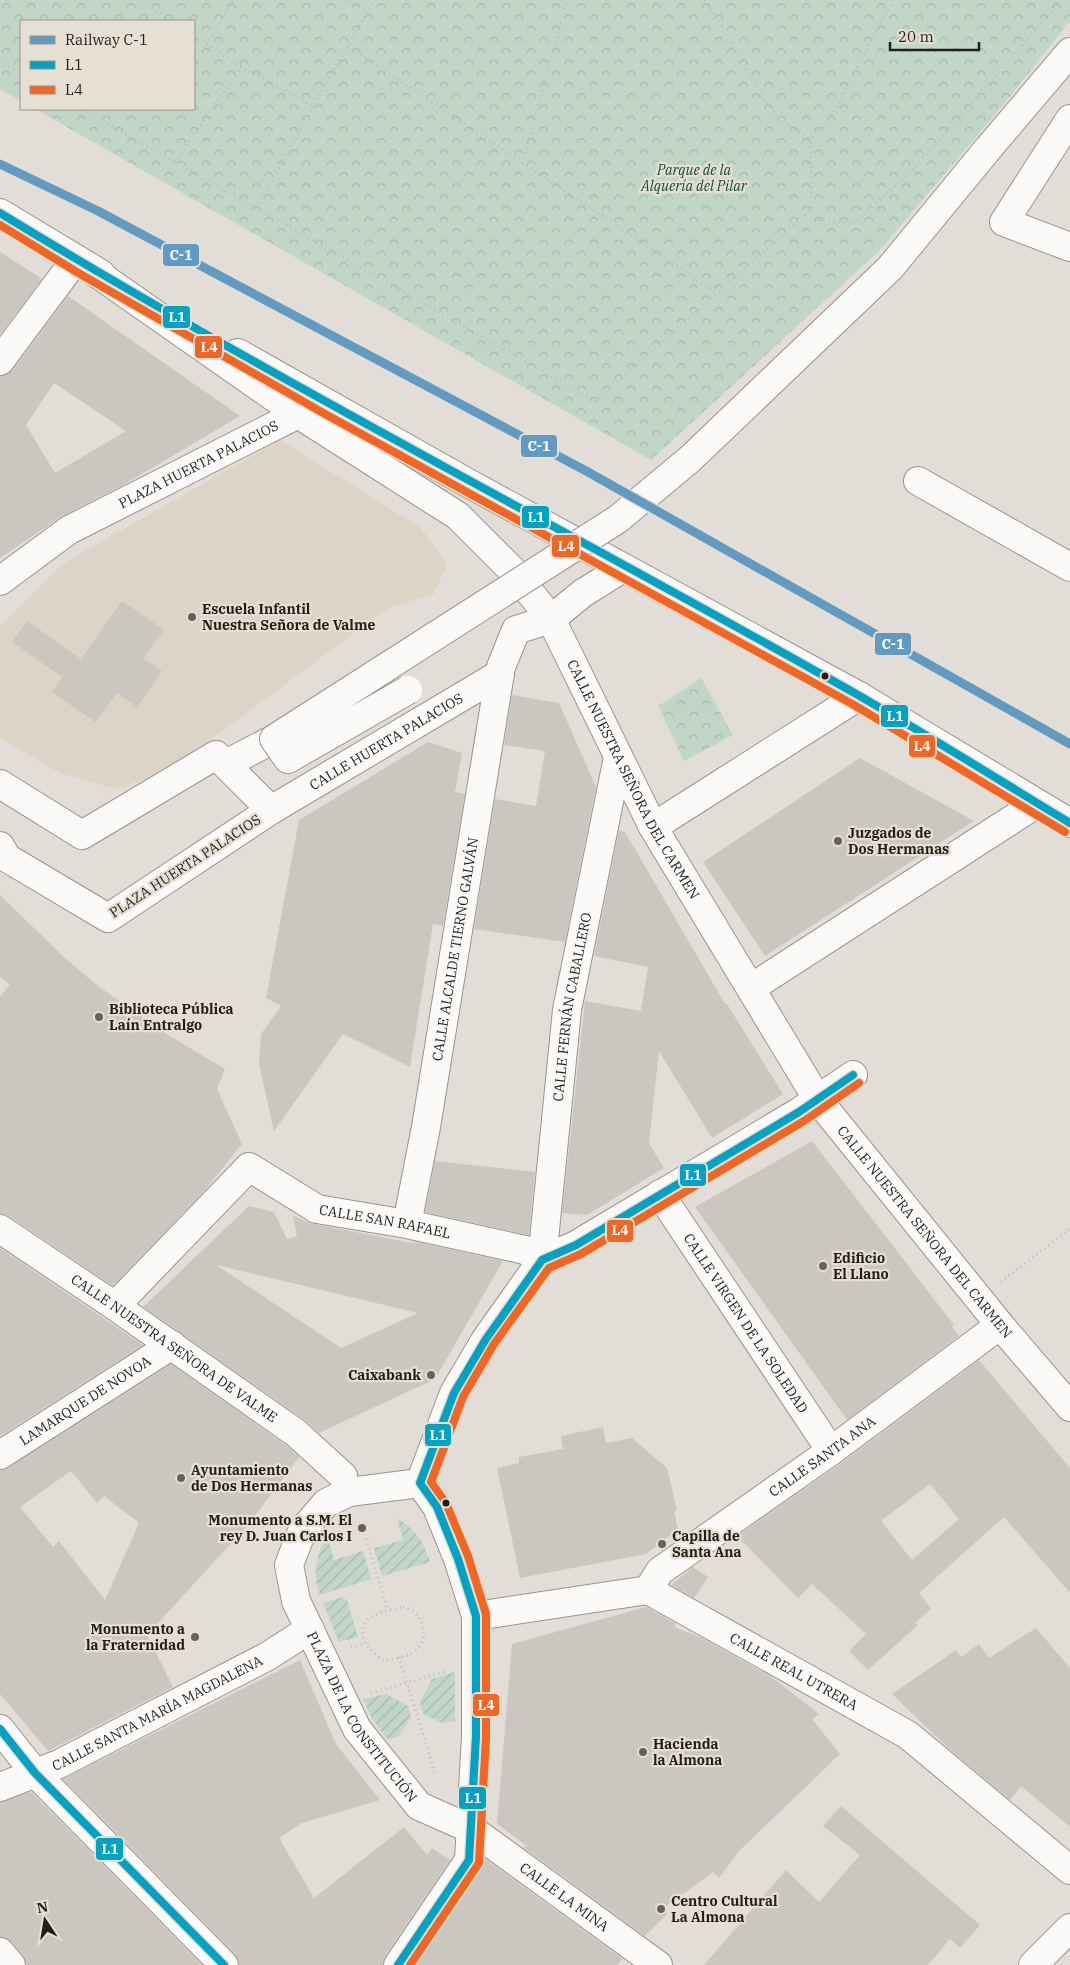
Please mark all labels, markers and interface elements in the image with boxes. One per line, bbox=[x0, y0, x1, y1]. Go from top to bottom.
legend bbox=[20, 20, 195, 110]
scale bar bbox=[890, 20, 979, 52]
text: 20 m bbox=[898, 27, 934, 46]
text: Railway C-1 bbox=[65, 30, 148, 49]
text: L1 bbox=[65, 55, 83, 74]
text: L4 bbox=[65, 80, 83, 99]
park label: Parque de la Alquería del Pilar bbox=[640, 161, 748, 195]
line badge: C-1 bbox=[162, 243, 200, 267]
text: C-1 bbox=[169, 246, 193, 264]
line badge: L1 bbox=[162, 305, 191, 329]
text: L1 bbox=[168, 308, 186, 326]
line badge: L4 bbox=[194, 335, 223, 359]
text: L4 bbox=[200, 338, 218, 356]
street label: PLAZA HUERTA PALACIOS bbox=[116, 416, 282, 512]
line badge: C-1 bbox=[520, 434, 558, 458]
text: C-1 bbox=[527, 437, 551, 455]
line badge: L1 bbox=[521, 505, 550, 529]
text: L1 bbox=[527, 508, 545, 526]
line badge: L4 bbox=[551, 534, 580, 558]
text: L4 bbox=[557, 537, 575, 555]
place label: Escuela Infantil Nuestra Señora de Valme bbox=[202, 600, 375, 634]
marker: Escuela Infantil Nuestra Señora de Valme bbox=[186, 611, 198, 623]
line badge: C-1 bbox=[874, 632, 912, 656]
text: C-1 bbox=[881, 635, 905, 653]
street label: CALLE NUESTRA SEÑORA DEL CARMEN bbox=[563, 656, 704, 903]
unlabelled marker bbox=[820, 671, 830, 681]
street label: CALLE HUERTA PALACIOS bbox=[306, 689, 466, 794]
line badge: L1 bbox=[880, 704, 909, 728]
text: L1 bbox=[886, 707, 904, 725]
line badge: L4 bbox=[908, 734, 936, 758]
text: L4 bbox=[913, 737, 931, 755]
street label: PLAZA HUERTA PALACIOS bbox=[106, 810, 264, 922]
place label: Juzgados de Dos Hermanas bbox=[848, 824, 949, 858]
marker: Juzgados de Dos Hermanas bbox=[832, 835, 844, 847]
street label: CALLE ALCALDE TIERNO GALVÁN bbox=[428, 836, 482, 1062]
street label: CALLE FERNÁN CABALLERO bbox=[549, 911, 595, 1102]
place label: Biblioteca Pública Laín Entralgo bbox=[109, 1000, 234, 1034]
marker: Biblioteca Pública Laín Entralgo bbox=[93, 1011, 105, 1023]
street label: CALLE NUESTRA SEÑORA DEL CARMEN bbox=[833, 1122, 1016, 1342]
line badge: L1 bbox=[679, 1163, 707, 1187]
text: L1 bbox=[684, 1166, 702, 1184]
street label: CALLE SAN RAFAEL bbox=[318, 1201, 452, 1242]
line badge: L4 bbox=[606, 1219, 634, 1243]
text: L4 bbox=[611, 1221, 629, 1239]
street label: CALLE VIRGEN DE LA SOLEDAD bbox=[680, 1230, 812, 1416]
place label: Edificio El Llano bbox=[833, 1249, 889, 1283]
marker: Edificio El Llano bbox=[817, 1260, 829, 1272]
street label: CALLE NUESTRA SEÑORA DE VALME bbox=[67, 1270, 281, 1426]
street label: LAMARQUE DE NOVOA bbox=[16, 1352, 155, 1449]
place label: Caixabank bbox=[348, 1366, 421, 1384]
marker: Caixabank bbox=[425, 1369, 437, 1381]
street label: CALLE SANTA ANA bbox=[765, 1412, 879, 1501]
line badge: L1 bbox=[424, 1423, 452, 1447]
text: L1 bbox=[429, 1426, 447, 1444]
place label: Ayuntamiento de Dos Hermanas bbox=[191, 1461, 312, 1495]
marker: Ayuntamiento de Dos Hermanas bbox=[175, 1472, 187, 1484]
unlabelled marker bbox=[441, 1498, 451, 1508]
place label: Monumento a S.M. El rey D. Juan Carlos I bbox=[208, 1511, 352, 1545]
marker: Monumento a S.M. El rey D. Juan Carlos I bbox=[356, 1522, 368, 1534]
place label: Capilla de Santa Ana bbox=[672, 1527, 742, 1561]
marker: Capilla de Santa Ana bbox=[656, 1538, 668, 1550]
place label: Monumento a la Fraternidad bbox=[86, 1620, 185, 1654]
street label: CALLE REAL UTRERA bbox=[727, 1628, 861, 1714]
street label: PLAZA DE LA CONSTITUCIÓN bbox=[303, 1629, 421, 1806]
marker: Monumento a la Fraternidad bbox=[189, 1631, 201, 1643]
street label: CALLE SANTA MARÍA MAGDALENA bbox=[50, 1651, 266, 1775]
line badge: L4 bbox=[472, 1693, 500, 1717]
text: L4 bbox=[477, 1696, 495, 1714]
place label: Hacienda la Almona bbox=[653, 1735, 722, 1769]
marker: Hacienda la Almona bbox=[637, 1746, 649, 1758]
line badge: L1 bbox=[458, 1786, 487, 1810]
text: L1 bbox=[464, 1789, 482, 1807]
line badge: L1 bbox=[95, 1837, 124, 1861]
text: L1 bbox=[101, 1840, 119, 1858]
street label: CALLE LA MINA bbox=[516, 1858, 613, 1936]
place label: Centro Cultural La Almona bbox=[671, 1892, 778, 1926]
north arrow bbox=[20, 1895, 70, 1945]
text: N bbox=[35, 1897, 50, 1917]
marker: Centro Cultural La Almona bbox=[655, 1903, 667, 1915]

